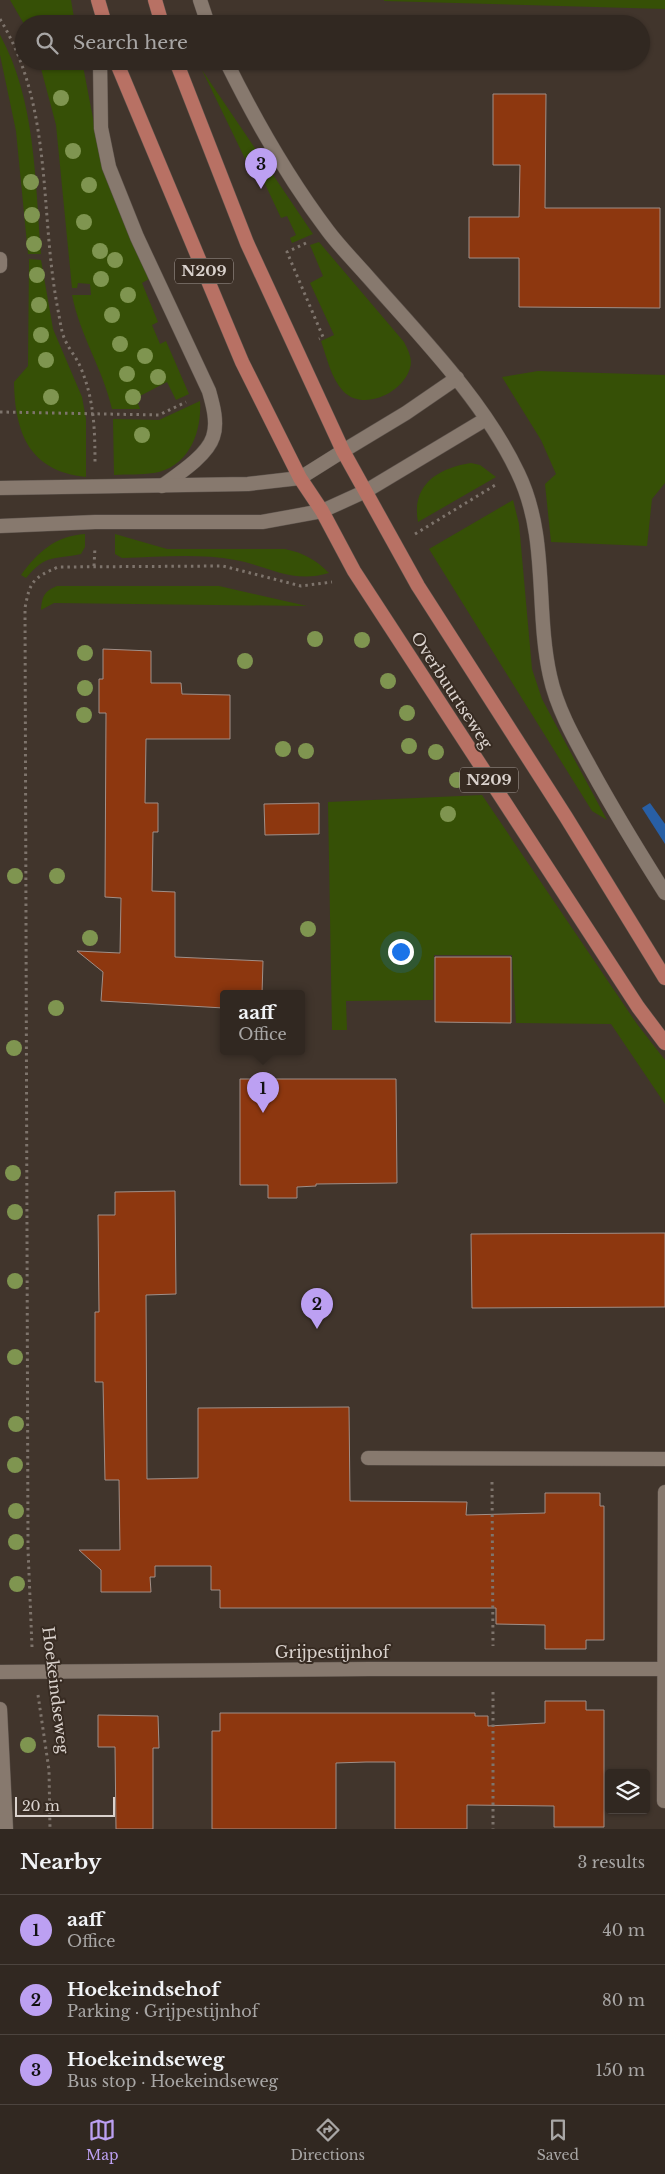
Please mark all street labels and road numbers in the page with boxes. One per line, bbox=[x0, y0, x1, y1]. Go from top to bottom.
road number: N209 bbox=[175, 258, 233, 284]
street label: Overbuurtseweg bbox=[407, 628, 497, 753]
road number: N209 bbox=[460, 768, 518, 792]
street label: Hoekeindseweg bbox=[38, 1625, 74, 1755]
street label: Grijpestijnhof bbox=[275, 1642, 392, 1662]

